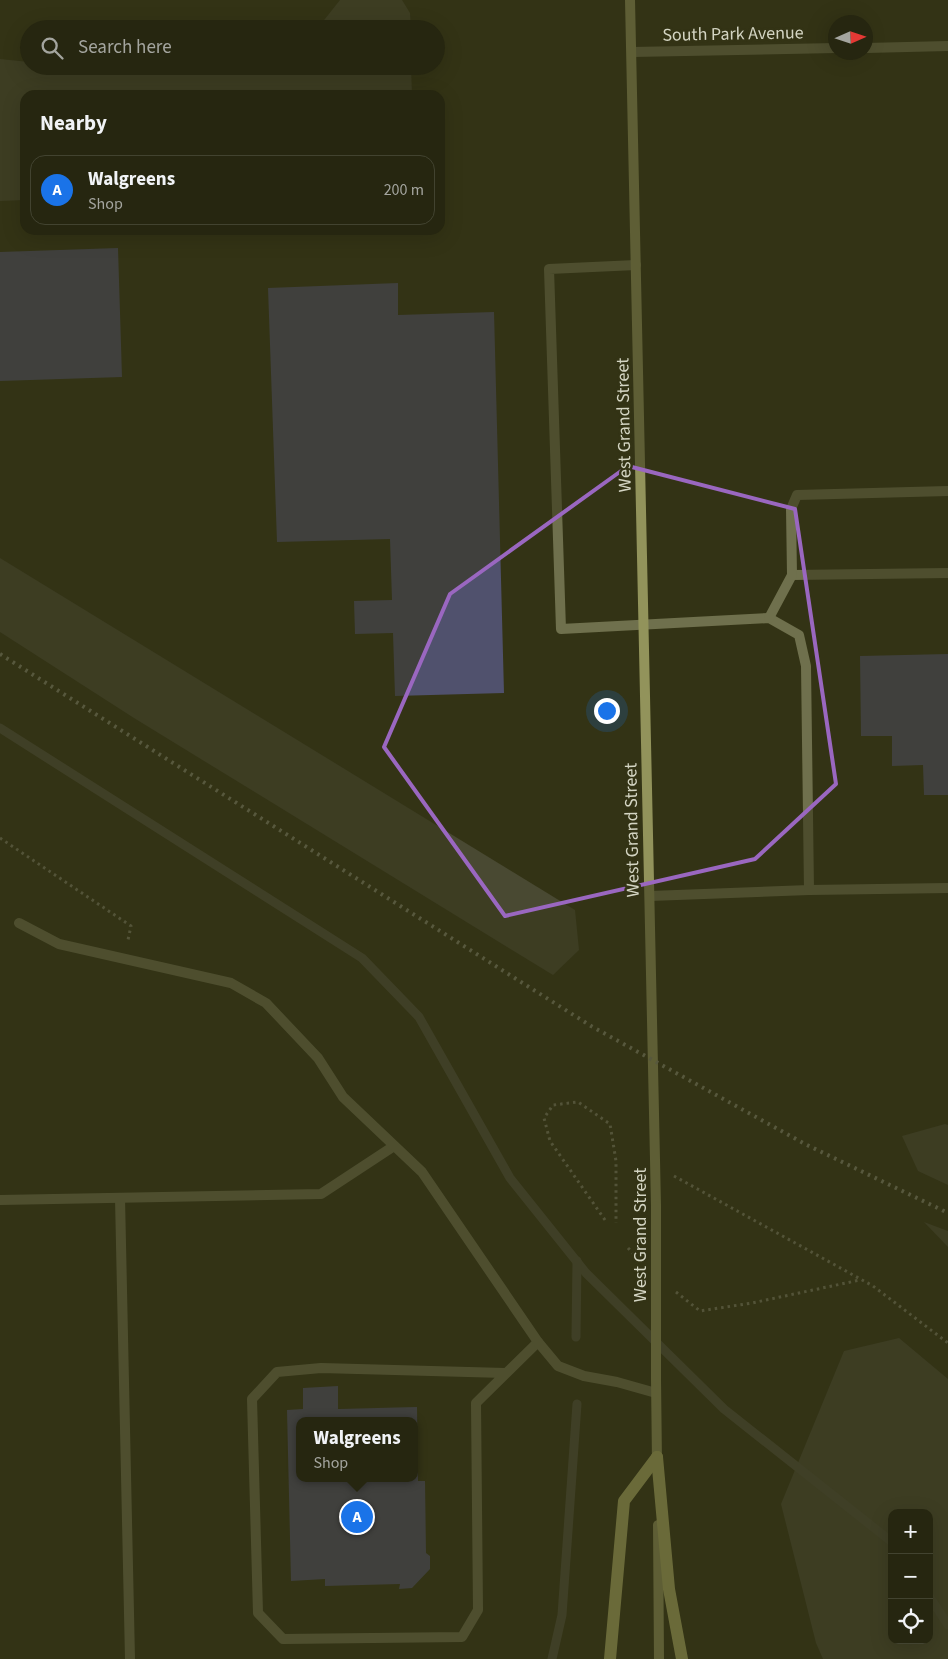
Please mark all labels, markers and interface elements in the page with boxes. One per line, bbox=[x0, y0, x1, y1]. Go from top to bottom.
north arrow bbox=[828, 15, 873, 60]
search box bbox=[20, 20, 445, 75]
street label: South Park Avenue bbox=[662, 20, 804, 48]
icon: search bbox=[38, 34, 66, 62]
text: Search here bbox=[78, 34, 172, 61]
text: Nearby bbox=[40, 108, 107, 138]
text: Walgreens bbox=[88, 166, 175, 193]
text: A bbox=[52, 179, 62, 201]
text: 200 m bbox=[384, 179, 424, 201]
text: Shop bbox=[88, 193, 123, 215]
street label: West Grand Street bbox=[610, 358, 638, 492]
your location bbox=[594, 698, 620, 724]
street label: West Grand Street bbox=[618, 763, 646, 897]
street label: West Grand Street bbox=[628, 1168, 653, 1302]
popup bbox=[296, 1417, 418, 1482]
text: Walgreens bbox=[313, 1425, 401, 1452]
text: Shop bbox=[313, 1452, 348, 1474]
pin: A bbox=[341, 1498, 373, 1536]
map controls bbox=[888, 1509, 933, 1644]
button: + bbox=[888, 1509, 933, 1554]
button: − bbox=[888, 1554, 933, 1599]
button: locate bbox=[888, 1599, 933, 1644]

